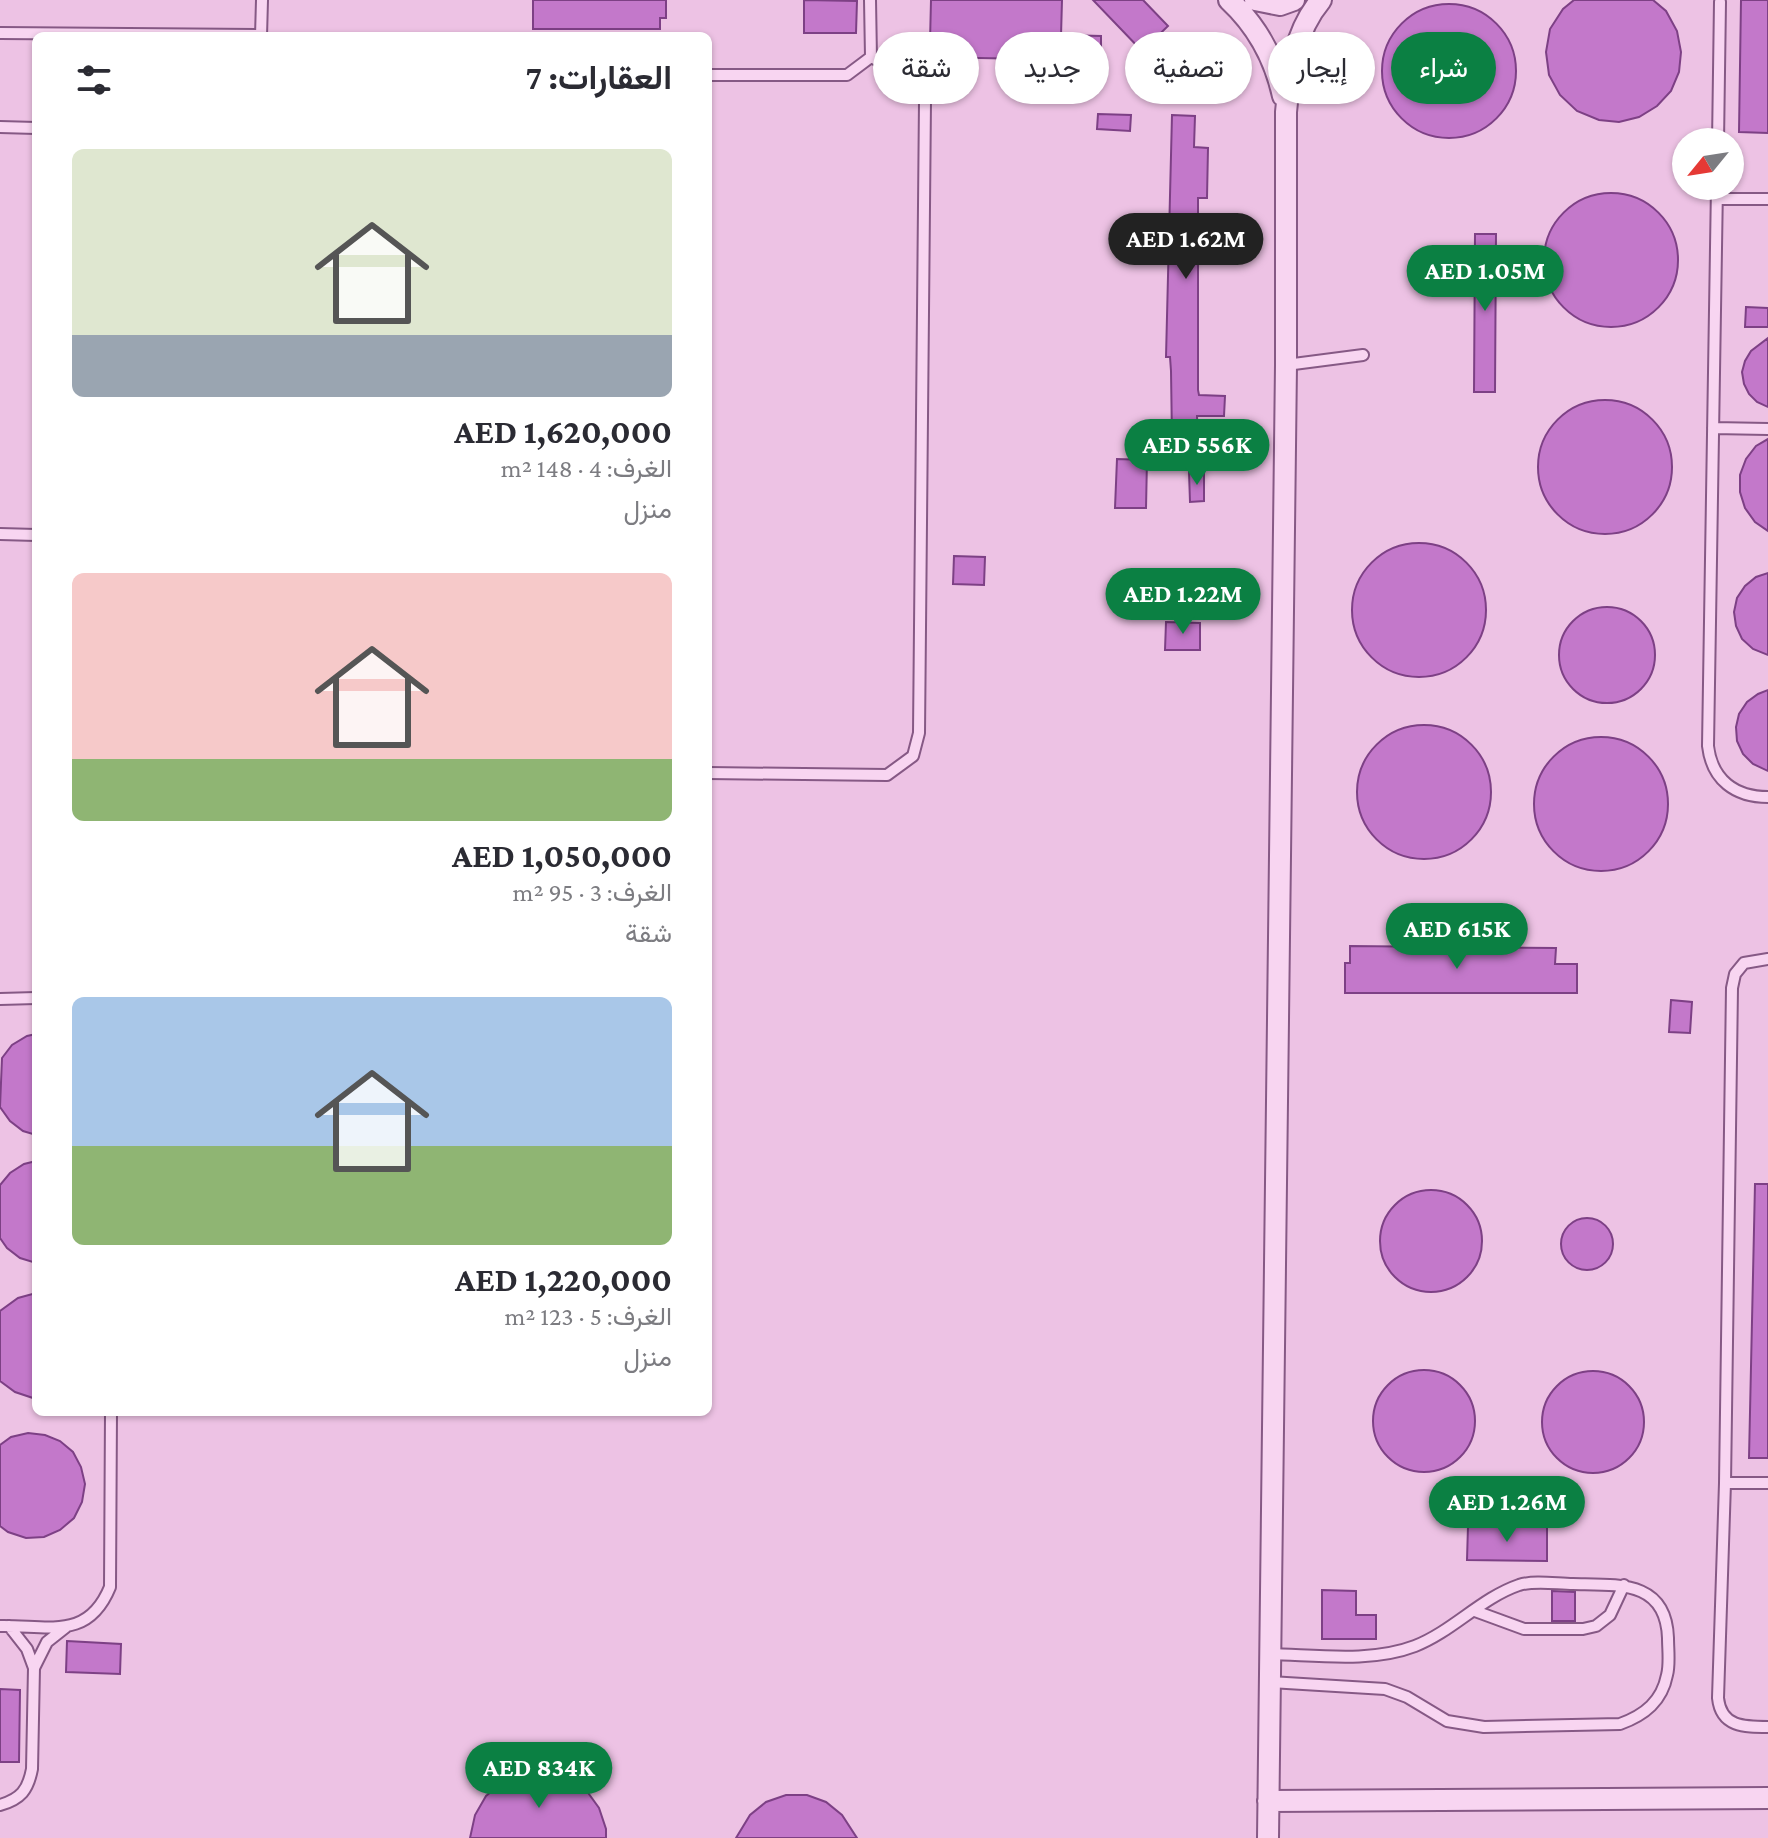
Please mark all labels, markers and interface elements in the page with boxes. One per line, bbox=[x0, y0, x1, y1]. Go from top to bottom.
chip: شقة bbox=[873, 32, 979, 104]
chip: جديد bbox=[995, 32, 1109, 104]
chip: تصفية bbox=[1125, 32, 1252, 104]
chip: إيجار bbox=[1268, 32, 1375, 104]
chip: شراء bbox=[1391, 32, 1496, 104]
icon: filters bbox=[72, 58, 116, 102]
text: العقارات: 7 bbox=[526, 59, 672, 96]
north arrow bbox=[1672, 128, 1744, 200]
map controls bbox=[1672, 128, 1744, 200]
icon: home bbox=[300, 201, 444, 345]
pin: AED 1.62M bbox=[1094, 213, 1278, 281]
text: AED 1.62M bbox=[1126, 224, 1246, 253]
pin: AED 1.05M bbox=[1393, 245, 1577, 313]
text: AED 1.05M bbox=[1425, 256, 1545, 285]
text: AED 1,620,000 bbox=[454, 413, 672, 450]
pin: AED 556K bbox=[1114, 419, 1280, 487]
text: AED 556K bbox=[1142, 430, 1252, 459]
text: الغرف: 4 · 148 m² bbox=[501, 454, 672, 483]
text: منزل bbox=[623, 495, 672, 524]
pin: AED 1.22M bbox=[1091, 568, 1275, 636]
text: AED 1.22M bbox=[1124, 579, 1242, 608]
icon: home bbox=[300, 625, 444, 769]
text: AED 1,050,000 bbox=[452, 837, 672, 874]
text: الغرف: 3 · 95 m² bbox=[512, 878, 672, 907]
pin: AED 615K bbox=[1374, 903, 1540, 971]
text: AED 615K bbox=[1404, 914, 1510, 943]
text: شقة bbox=[625, 919, 672, 948]
icon: home bbox=[300, 1049, 444, 1193]
text: AED 1,220,000 bbox=[455, 1261, 672, 1298]
text: الغرف: 5 · 123 m² bbox=[504, 1302, 672, 1331]
text: منزل bbox=[623, 1343, 672, 1372]
pin: AED 1.26M bbox=[1415, 1476, 1599, 1544]
text: AED 1.26M bbox=[1447, 1487, 1567, 1516]
pin: AED 834K bbox=[456, 1742, 622, 1810]
text: AED 834K bbox=[483, 1753, 595, 1782]

